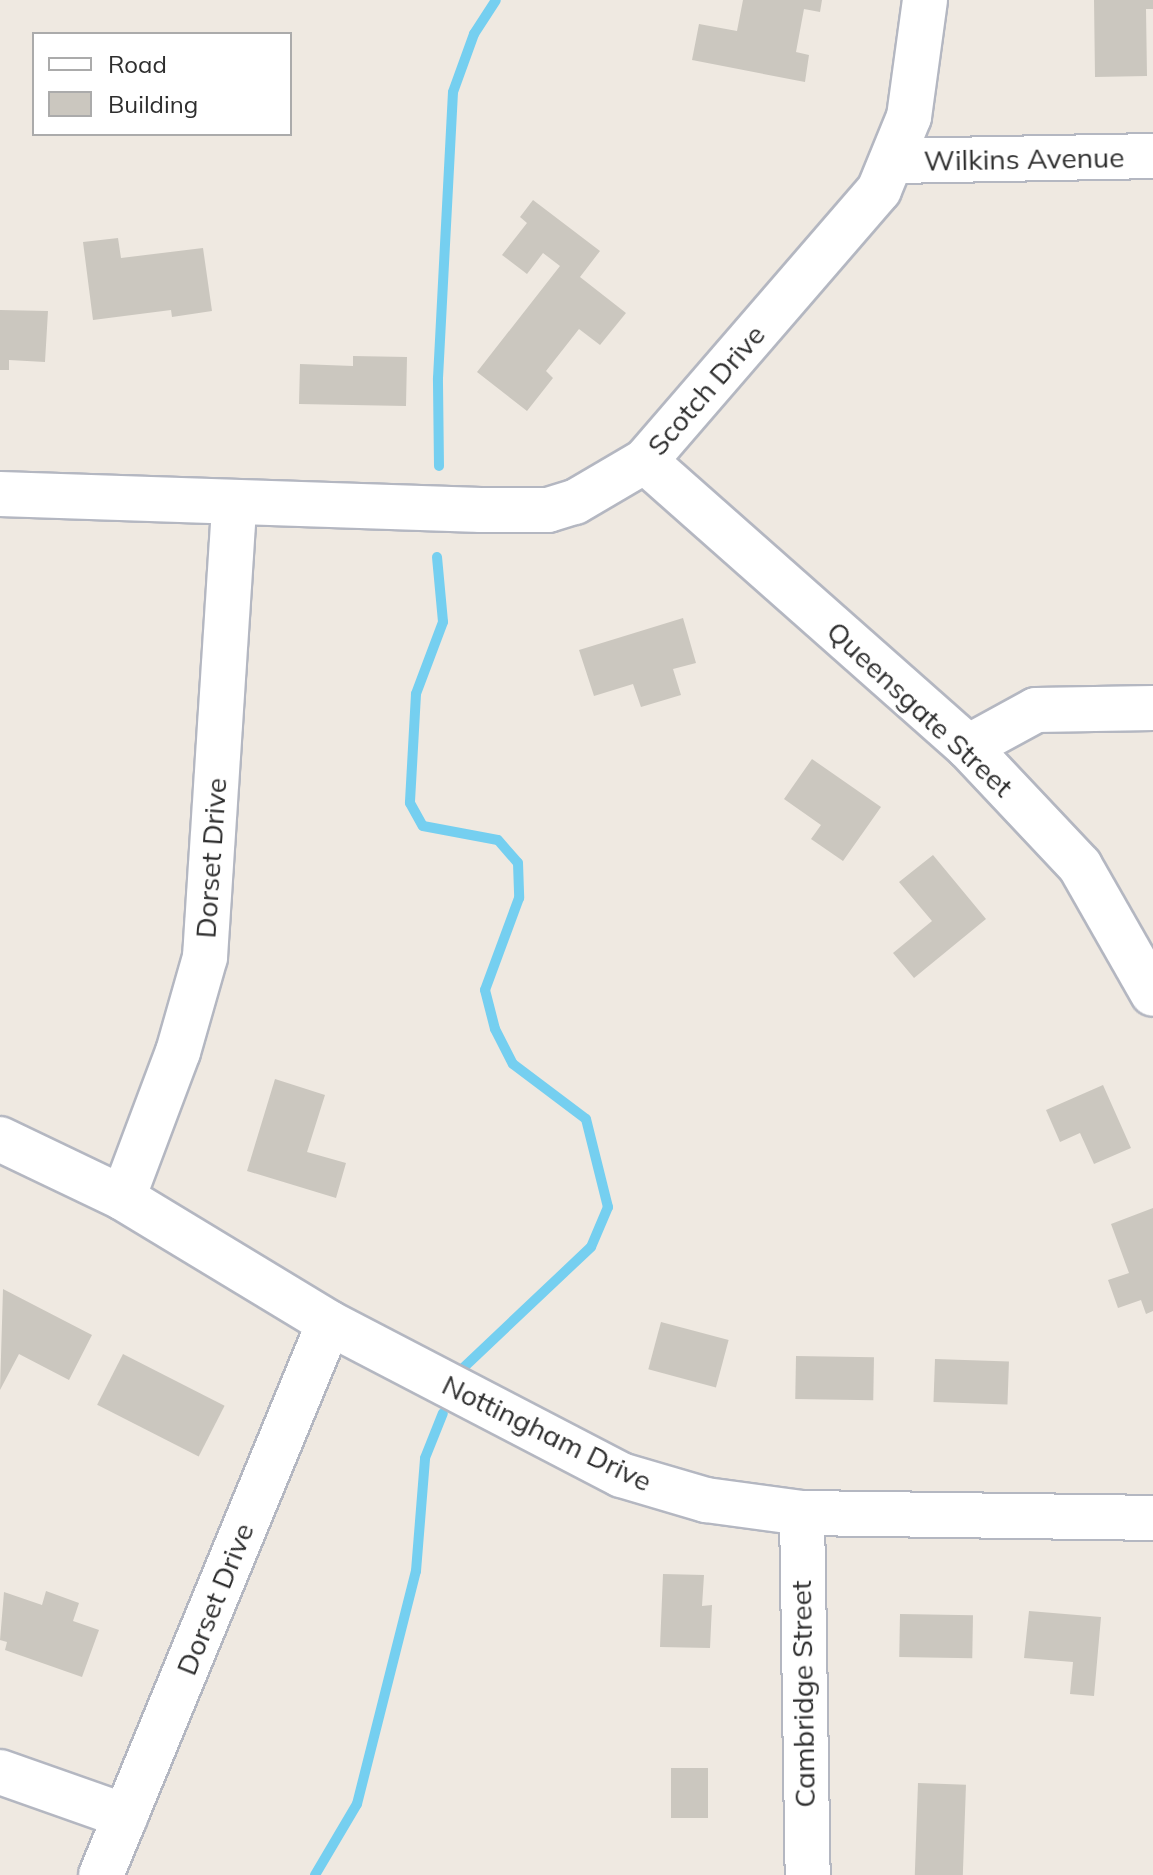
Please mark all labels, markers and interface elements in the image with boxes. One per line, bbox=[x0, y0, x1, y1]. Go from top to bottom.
legend bbox=[32, 32, 292, 136]
text: Road bbox=[108, 49, 167, 79]
text: Building bbox=[108, 89, 198, 119]
street label: Wilkins Avenue bbox=[923, 140, 1125, 178]
street label: Scotch Drive bbox=[640, 318, 772, 462]
street label: Queensgate Street bbox=[820, 614, 1020, 804]
street label: Dorset Drive bbox=[189, 777, 233, 939]
street label: Nottingham Drive bbox=[437, 1368, 657, 1498]
street label: Dorset Drive bbox=[169, 1518, 261, 1680]
street label: Cambridge Street bbox=[784, 1580, 822, 1808]

